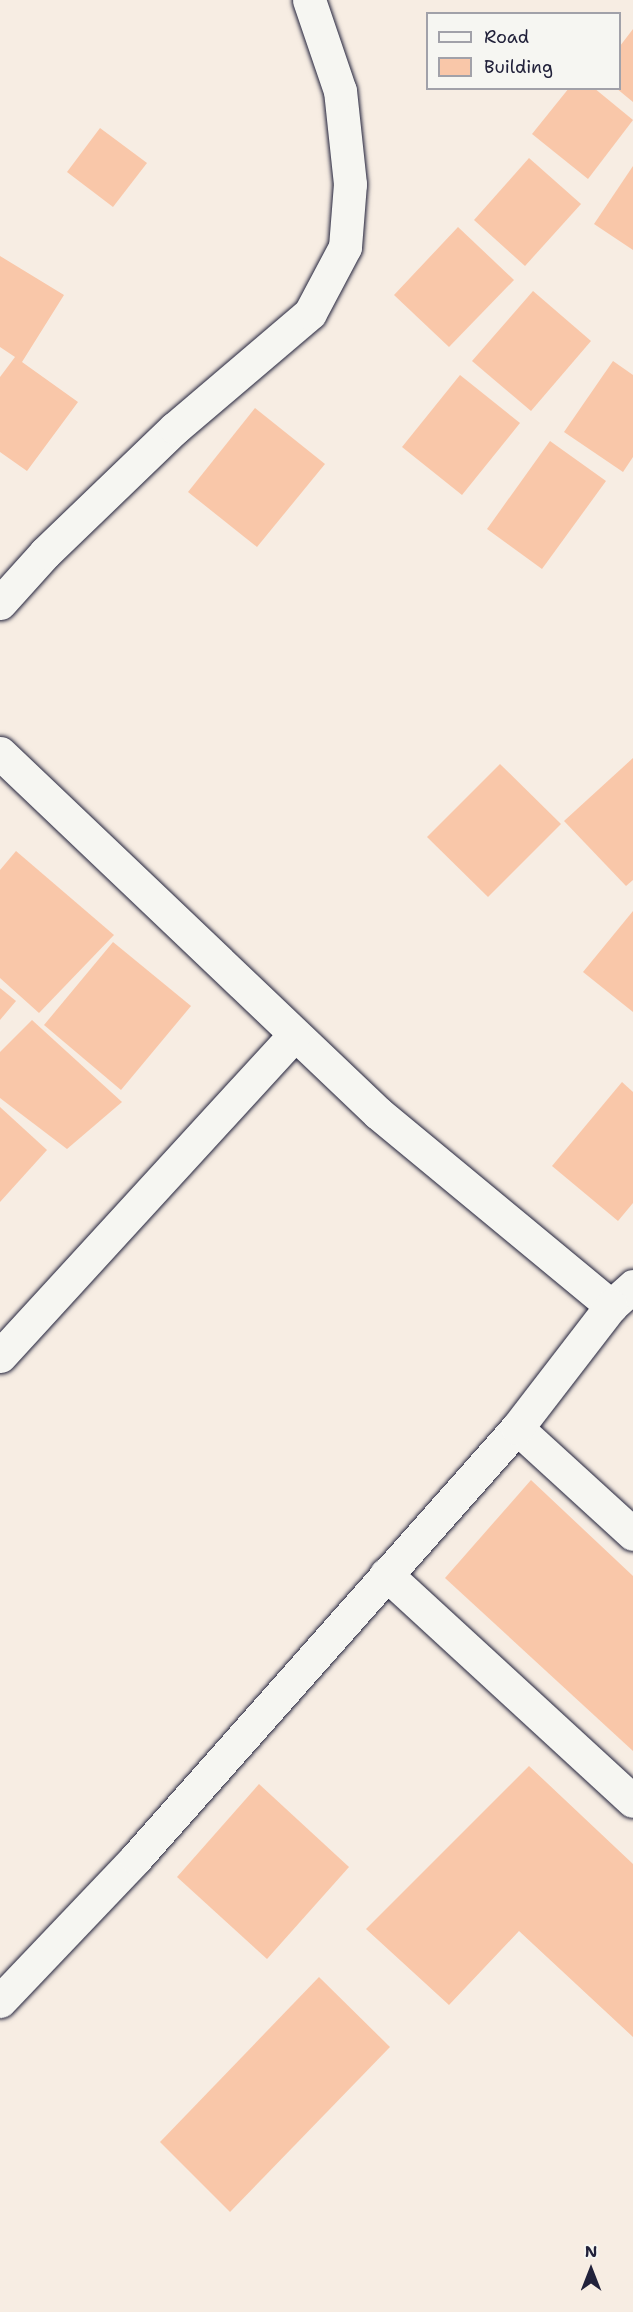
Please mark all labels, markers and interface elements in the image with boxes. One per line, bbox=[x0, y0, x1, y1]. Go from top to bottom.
legend bbox=[426, 12, 621, 90]
text: Road bbox=[484, 25, 529, 49]
text: Building bbox=[484, 55, 553, 79]
north arrow bbox=[561, 2240, 621, 2300]
text: N bbox=[585, 2241, 597, 2262]

